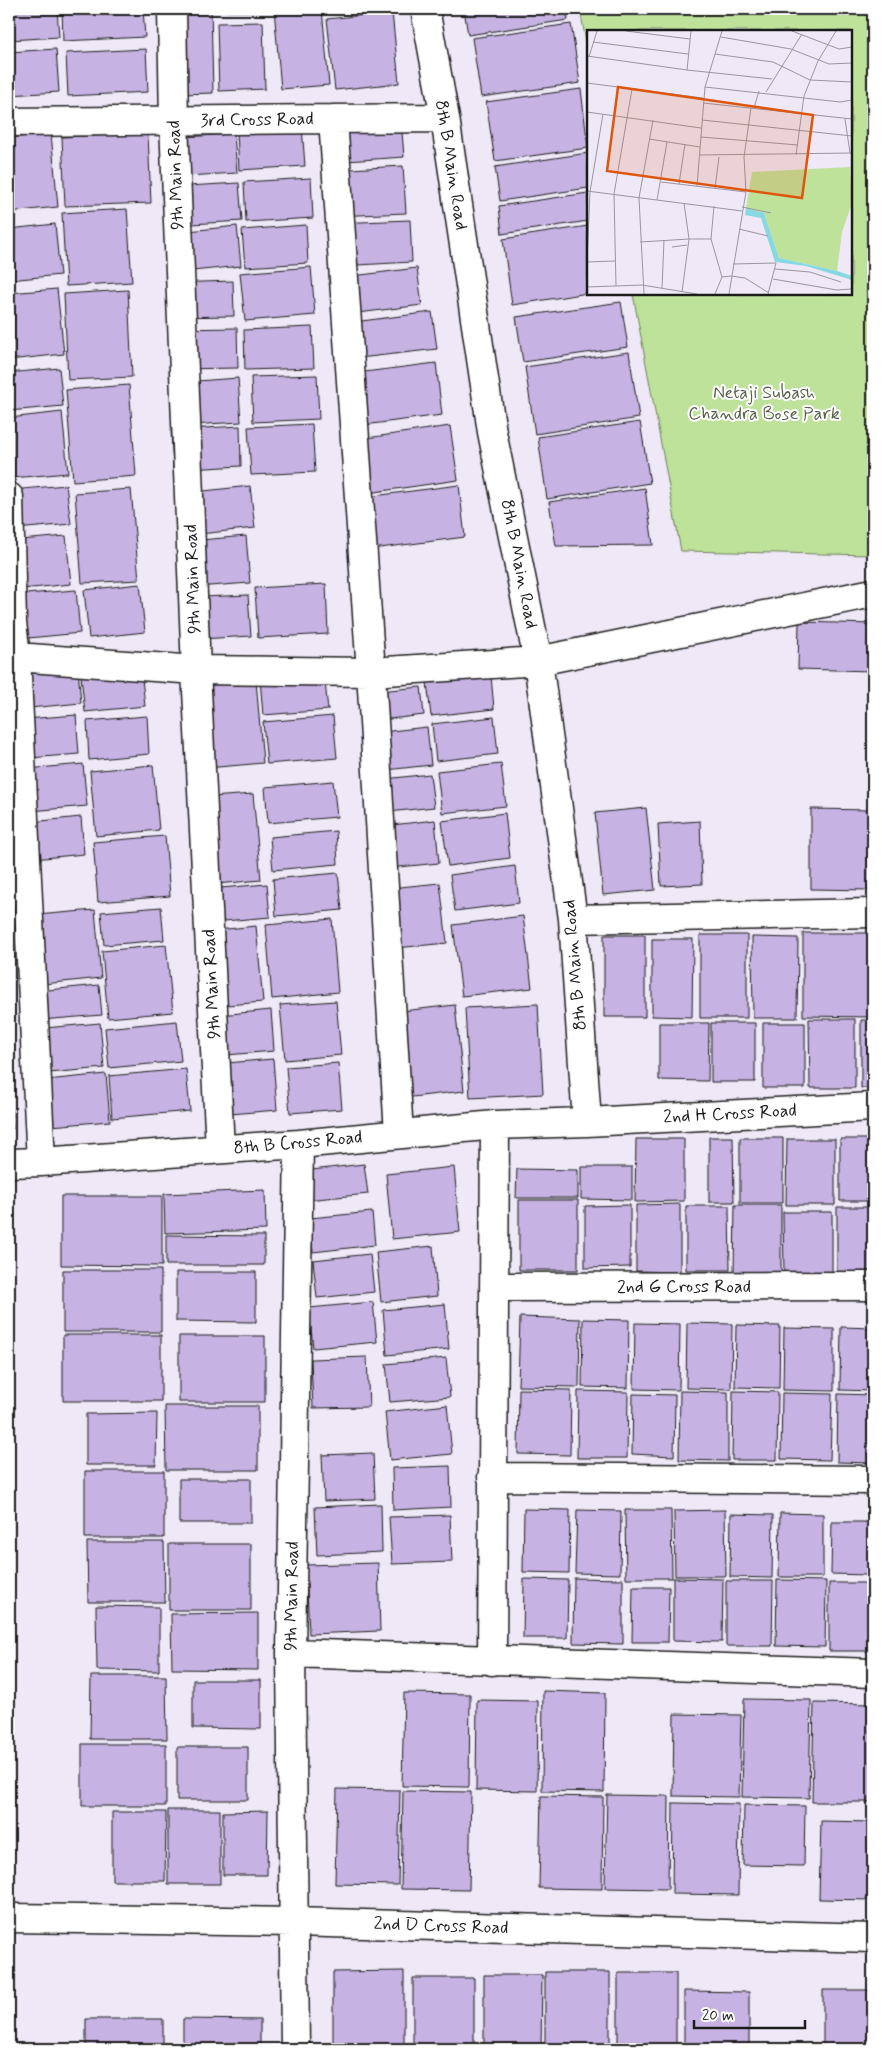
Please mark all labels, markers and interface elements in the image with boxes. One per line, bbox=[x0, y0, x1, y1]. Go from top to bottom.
inset map bbox=[587, 30, 852, 295]
street label: 8th B Main Road bbox=[429, 98, 473, 232]
street label: 3rd Cross Road bbox=[200, 107, 314, 133]
street label: 9th Main Road bbox=[162, 120, 190, 230]
park label: Netaji Subash Chandra Bose Park bbox=[688, 381, 840, 426]
street label: 8th B Main Road bbox=[495, 497, 543, 631]
street label: 9th Main Road bbox=[179, 524, 207, 634]
street label: 8th B Main Road bbox=[557, 899, 593, 1031]
street label: 9th Main Road bbox=[197, 928, 227, 1040]
street label: 2nd H Cross Road bbox=[663, 1099, 797, 1129]
street label: 8th B Cross Road bbox=[233, 1125, 363, 1161]
street label: 2nd G Cross Road bbox=[617, 1275, 751, 1299]
street label: 9th Main Road bbox=[279, 1541, 305, 1651]
street label: 2nd D Cross Road bbox=[373, 1912, 509, 1940]
scale bar bbox=[694, 1998, 806, 2030]
text: 20 m bbox=[702, 2006, 734, 2026]

